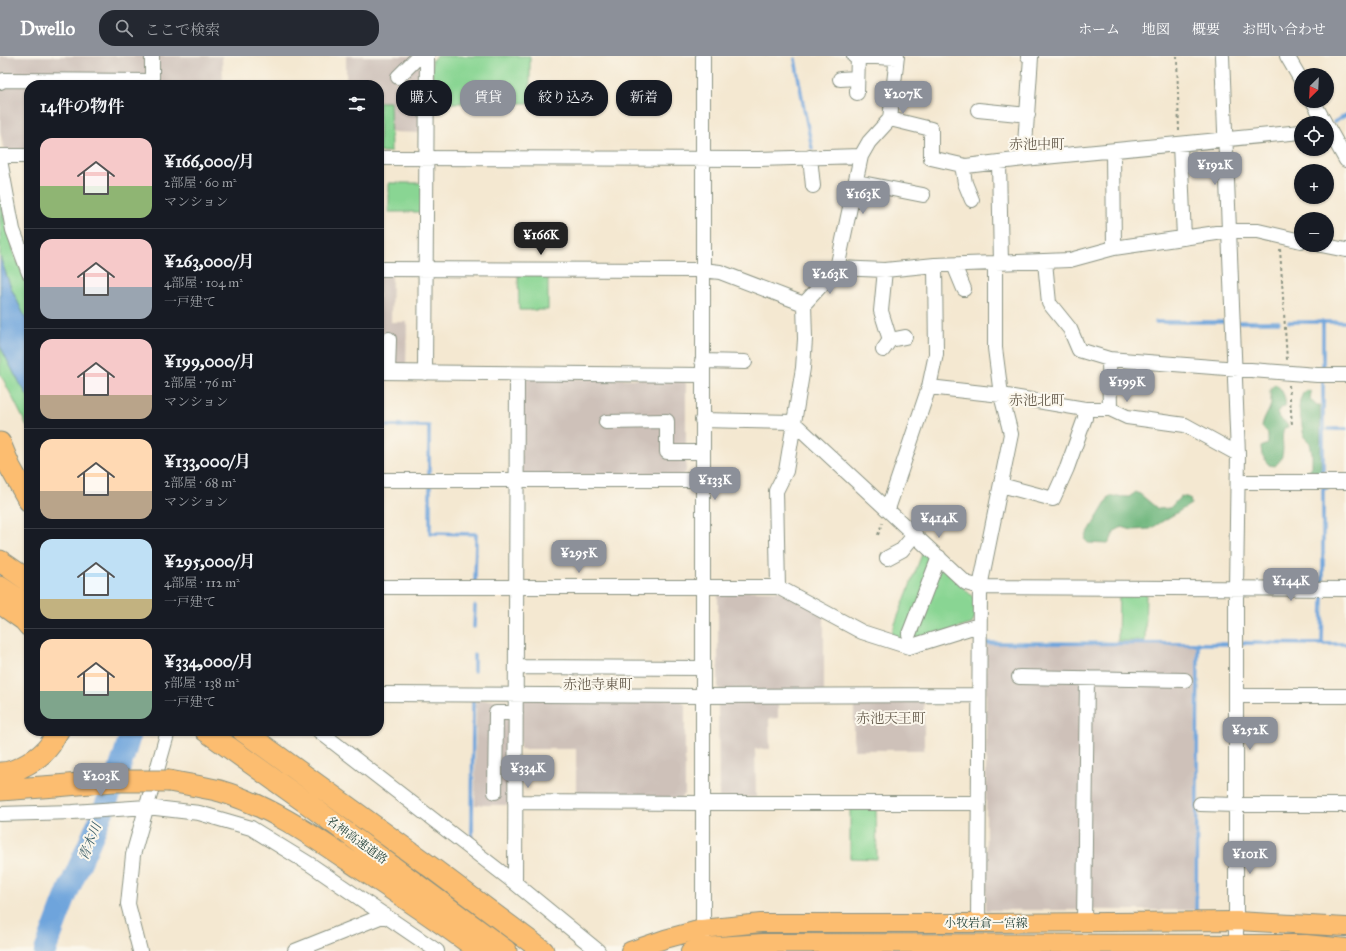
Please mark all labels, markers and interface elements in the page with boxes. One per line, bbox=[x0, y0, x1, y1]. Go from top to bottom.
search box bbox=[99, 10, 379, 46]
text: Dwello bbox=[20, 17, 75, 40]
icon: search bbox=[113, 17, 135, 39]
text: ここで検索 bbox=[145, 21, 220, 39]
text: ホーム bbox=[1078, 21, 1120, 38]
text: 地図 bbox=[1142, 21, 1170, 38]
text: 概要 bbox=[1192, 21, 1220, 38]
text: お問い合わせ bbox=[1242, 21, 1326, 38]
north arrow bbox=[1294, 68, 1334, 108]
map controls bbox=[1294, 68, 1334, 252]
chip: 購入 bbox=[396, 80, 452, 116]
chip: 賃貸 bbox=[460, 80, 516, 116]
chip: 絞り込み bbox=[524, 80, 608, 116]
chip: 新着 bbox=[616, 80, 672, 116]
pin: ¥207K bbox=[875, 81, 931, 115]
text: ¥207K bbox=[884, 86, 922, 102]
icon: filters bbox=[346, 93, 368, 115]
text: 14件の物件 bbox=[40, 96, 124, 117]
button: locate bbox=[1294, 116, 1334, 156]
district label: 赤池中町 bbox=[1009, 136, 1065, 153]
text: ¥166,000/月 bbox=[164, 151, 255, 172]
pin: ¥192K bbox=[1187, 152, 1243, 186]
icon: home bbox=[72, 154, 120, 202]
text: ¥192K bbox=[1197, 157, 1233, 173]
button: + bbox=[1294, 164, 1334, 204]
text: 2部屋 · 60 m² bbox=[164, 175, 237, 191]
pin: ¥163K bbox=[835, 181, 891, 215]
text: ¥163K bbox=[846, 186, 880, 202]
text: マンション bbox=[164, 194, 228, 210]
button: − bbox=[1294, 212, 1334, 252]
pin: ¥166K bbox=[513, 222, 569, 256]
text: ¥166K bbox=[523, 227, 559, 243]
text: ¥263,000/月 bbox=[164, 251, 255, 272]
icon: home bbox=[72, 255, 120, 303]
pin: ¥263K bbox=[802, 261, 858, 295]
text: ¥263K bbox=[812, 266, 848, 282]
text: 4部屋 · 104 m² bbox=[164, 275, 243, 291]
text: 一戸建て bbox=[164, 294, 216, 310]
text: ¥199,000/月 bbox=[164, 351, 256, 372]
icon: home bbox=[72, 355, 120, 403]
pin: ¥199K bbox=[1099, 369, 1155, 403]
text: ¥199K bbox=[1109, 374, 1145, 390]
text: 2部屋 · 76 m² bbox=[164, 375, 236, 391]
district label: 赤池北町 bbox=[1009, 392, 1065, 409]
text: マンション bbox=[164, 394, 228, 410]
text: ¥133,000/月 bbox=[164, 451, 251, 472]
icon: home bbox=[72, 455, 120, 503]
pin: ¥133K bbox=[687, 467, 743, 501]
text: ¥133K bbox=[698, 472, 732, 488]
text: 2部屋 · 68 m² bbox=[164, 475, 236, 491]
text: マンション bbox=[164, 494, 228, 510]
pin: ¥414K bbox=[911, 505, 967, 539]
text: ¥414K bbox=[920, 510, 958, 526]
pin: ¥295K bbox=[551, 540, 607, 574]
text: ¥295K bbox=[560, 545, 598, 561]
text: ¥295,000/月 bbox=[164, 551, 256, 572]
icon: home bbox=[72, 555, 120, 603]
pin: ¥144K bbox=[1263, 568, 1319, 602]
text: ¥144K bbox=[1272, 573, 1310, 589]
text: 4部屋 · 112 m² bbox=[164, 575, 240, 591]
text: 一戸建て bbox=[164, 594, 216, 610]
text: ¥334,000/月 bbox=[164, 651, 254, 672]
icon: home bbox=[72, 655, 120, 703]
text: 5部屋 · 138 m² bbox=[164, 675, 239, 691]
district label: 赤池寺東町 bbox=[563, 676, 633, 693]
text: 一戸建て bbox=[164, 694, 216, 710]
district label: 赤池天王町 bbox=[856, 710, 926, 727]
pin: ¥252K bbox=[1222, 717, 1278, 751]
text: ¥252K bbox=[1232, 722, 1268, 738]
pin: ¥334K bbox=[500, 755, 556, 789]
text: ¥334K bbox=[510, 760, 546, 776]
pin: ¥203K bbox=[73, 763, 129, 797]
text: ¥203K bbox=[83, 768, 119, 784]
street label: 名神高速道路 bbox=[324, 813, 390, 867]
water label: 青木川 bbox=[75, 819, 105, 863]
pin: ¥101K bbox=[1222, 841, 1278, 875]
text: ¥101K bbox=[1232, 846, 1268, 862]
street label: 小牧岩倉一宮線 bbox=[944, 916, 1028, 930]

